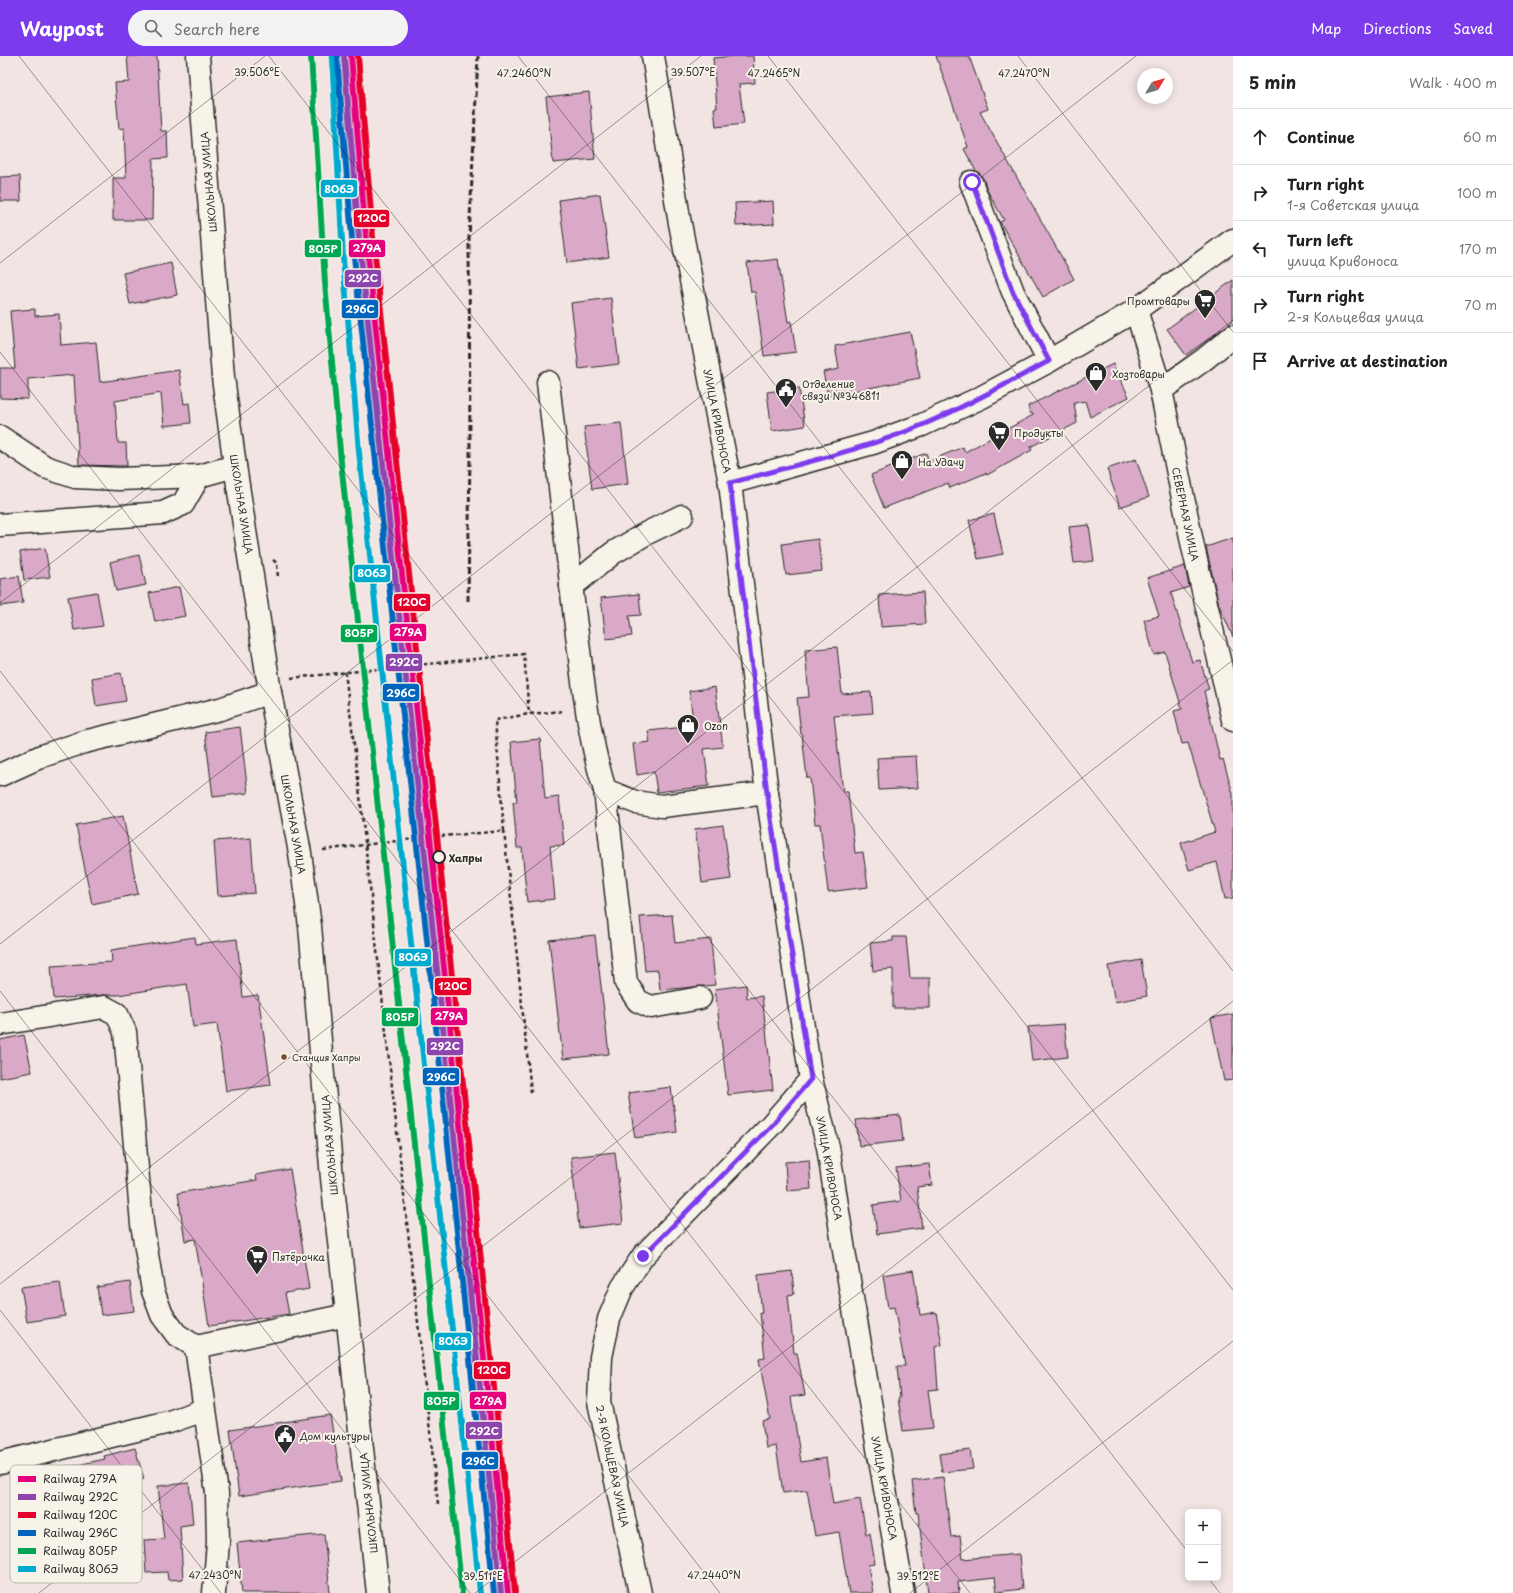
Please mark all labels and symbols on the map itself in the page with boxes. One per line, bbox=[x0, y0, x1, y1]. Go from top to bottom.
text: 39.506°E bbox=[234, 64, 280, 79]
text: 39.507°E bbox=[671, 64, 715, 79]
text: 47.2460°N bbox=[497, 65, 551, 80]
text: 47.2465°N bbox=[748, 65, 801, 80]
text: 47.2470°N bbox=[998, 65, 1050, 80]
north arrow bbox=[1137, 68, 1173, 104]
street label: ШКОЛЬНАЯ УЛИЦА bbox=[196, 131, 220, 233]
route start bbox=[963, 173, 981, 191]
line badge: 806Э bbox=[320, 179, 358, 198]
text: 806Э bbox=[324, 180, 354, 197]
line badge: 120С bbox=[353, 209, 390, 228]
text: 120С bbox=[357, 209, 387, 226]
line badge: 805Р bbox=[304, 239, 342, 258]
line badge: 279А bbox=[348, 239, 386, 258]
text: 279А bbox=[353, 239, 382, 256]
text: 805Р bbox=[308, 240, 338, 257]
line badge: 292С bbox=[344, 269, 382, 288]
text: 292С bbox=[348, 269, 378, 286]
supermarket icon: Промтовары bbox=[1192, 287, 1218, 320]
place label: Промтовары bbox=[1127, 293, 1190, 308]
line badge: 296С bbox=[341, 299, 379, 319]
text: 296С bbox=[345, 300, 375, 317]
shop icon: Хозтовары bbox=[1083, 360, 1109, 393]
place label: Хозтовары bbox=[1112, 366, 1165, 381]
street label: УЛИЦА КРИВОНОСА bbox=[701, 368, 736, 475]
public building icon: Отделение связи №346811 bbox=[773, 376, 799, 409]
place label: Отделение связи №346811 bbox=[802, 376, 880, 403]
supermarket icon: Продукты bbox=[986, 419, 1012, 452]
place label: Продукты bbox=[1014, 425, 1063, 440]
shop icon: На Удачу bbox=[889, 448, 915, 481]
street label: ШКОЛЬНАЯ УЛИЦА bbox=[227, 453, 257, 555]
place label: На Удачу bbox=[918, 454, 965, 469]
street label: СЕВЕРНАЯ УЛИЦА bbox=[1169, 466, 1203, 563]
line badge: 806Э bbox=[353, 564, 391, 583]
text: 806Э bbox=[357, 564, 387, 581]
line badge: 120С bbox=[393, 593, 431, 612]
text: 120С bbox=[397, 593, 427, 610]
line badge: 279А bbox=[389, 623, 427, 642]
text: 279А bbox=[394, 623, 423, 640]
line badge: 805Р bbox=[340, 624, 378, 643]
text: 805Р bbox=[344, 624, 374, 641]
line badge: 292С bbox=[385, 653, 423, 672]
text: 292С bbox=[389, 653, 419, 670]
line badge: 296С bbox=[382, 683, 420, 702]
text: 296С bbox=[386, 684, 416, 701]
shop icon: Ozon bbox=[675, 712, 701, 745]
place label: Ozon bbox=[704, 718, 728, 733]
street label: ШКОЛЬНАЯ УЛИЦА bbox=[278, 773, 310, 875]
marker: Хапры bbox=[432, 850, 446, 864]
place label: Хапры bbox=[449, 850, 483, 865]
line badge: 806Э bbox=[394, 948, 432, 967]
text: 806Э bbox=[398, 948, 428, 965]
line badge: 120С bbox=[434, 977, 472, 996]
text: 120С bbox=[438, 977, 468, 994]
line badge: 805Р bbox=[381, 1007, 419, 1027]
line badge: 279А bbox=[430, 1007, 468, 1026]
text: 279А bbox=[435, 1007, 464, 1024]
text: 805Р bbox=[385, 1008, 415, 1025]
line badge: 292С bbox=[426, 1037, 464, 1056]
text: 292С bbox=[430, 1037, 460, 1054]
place label: Станция Хапры bbox=[292, 1050, 361, 1064]
marker: Станция Хапры bbox=[279, 1052, 289, 1062]
line badge: 296С bbox=[422, 1067, 460, 1086]
text: 296С bbox=[426, 1068, 456, 1085]
street label: ШКОЛЬНАЯ УЛИЦА bbox=[317, 1094, 341, 1196]
street label: УЛИЦА КРИВОНОСА bbox=[813, 1115, 847, 1222]
supermarket icon: Пятёрочка bbox=[244, 1243, 270, 1276]
route end bbox=[634, 1247, 652, 1265]
place label: Пятёрочка bbox=[272, 1249, 326, 1264]
line badge: 806Э bbox=[434, 1332, 472, 1351]
text: 806Э bbox=[438, 1332, 468, 1349]
line badge: 120С bbox=[473, 1361, 511, 1380]
text: 120С bbox=[477, 1361, 507, 1378]
line badge: 805Р bbox=[423, 1391, 460, 1411]
line badge: 279А bbox=[469, 1391, 507, 1410]
text: 805Р bbox=[426, 1392, 456, 1409]
text: 279А bbox=[474, 1392, 503, 1409]
street label: 2-Я КОЛЬЦЕВАЯ УЛИЦА bbox=[593, 1404, 633, 1529]
line badge: 292С bbox=[465, 1421, 503, 1440]
public building icon: Дом культуры bbox=[272, 1422, 298, 1455]
text: 292С bbox=[469, 1422, 499, 1439]
place label: Дом культуры bbox=[299, 1428, 370, 1444]
street label: УЛИЦА КРИВОНОСА bbox=[868, 1435, 902, 1542]
line badge: 296С bbox=[461, 1451, 499, 1470]
street label: ШКОЛЬНАЯ УЛИЦА bbox=[355, 1452, 381, 1554]
text: 296С bbox=[465, 1452, 495, 1469]
legend bbox=[10, 1465, 142, 1583]
text: Railway 279А bbox=[43, 1470, 118, 1487]
text: Railway 292С bbox=[43, 1488, 118, 1505]
text: Railway 120С bbox=[43, 1506, 118, 1523]
text: Railway 296С bbox=[43, 1524, 118, 1541]
text: Railway 805Р bbox=[43, 1542, 117, 1559]
text: Railway 806Э bbox=[43, 1560, 118, 1577]
text: 47.2430°N bbox=[188, 1567, 242, 1582]
text: 47.2440°N bbox=[687, 1567, 741, 1582]
text: 39.511°E bbox=[463, 1568, 503, 1583]
text: 39.512°E bbox=[897, 1568, 939, 1583]

